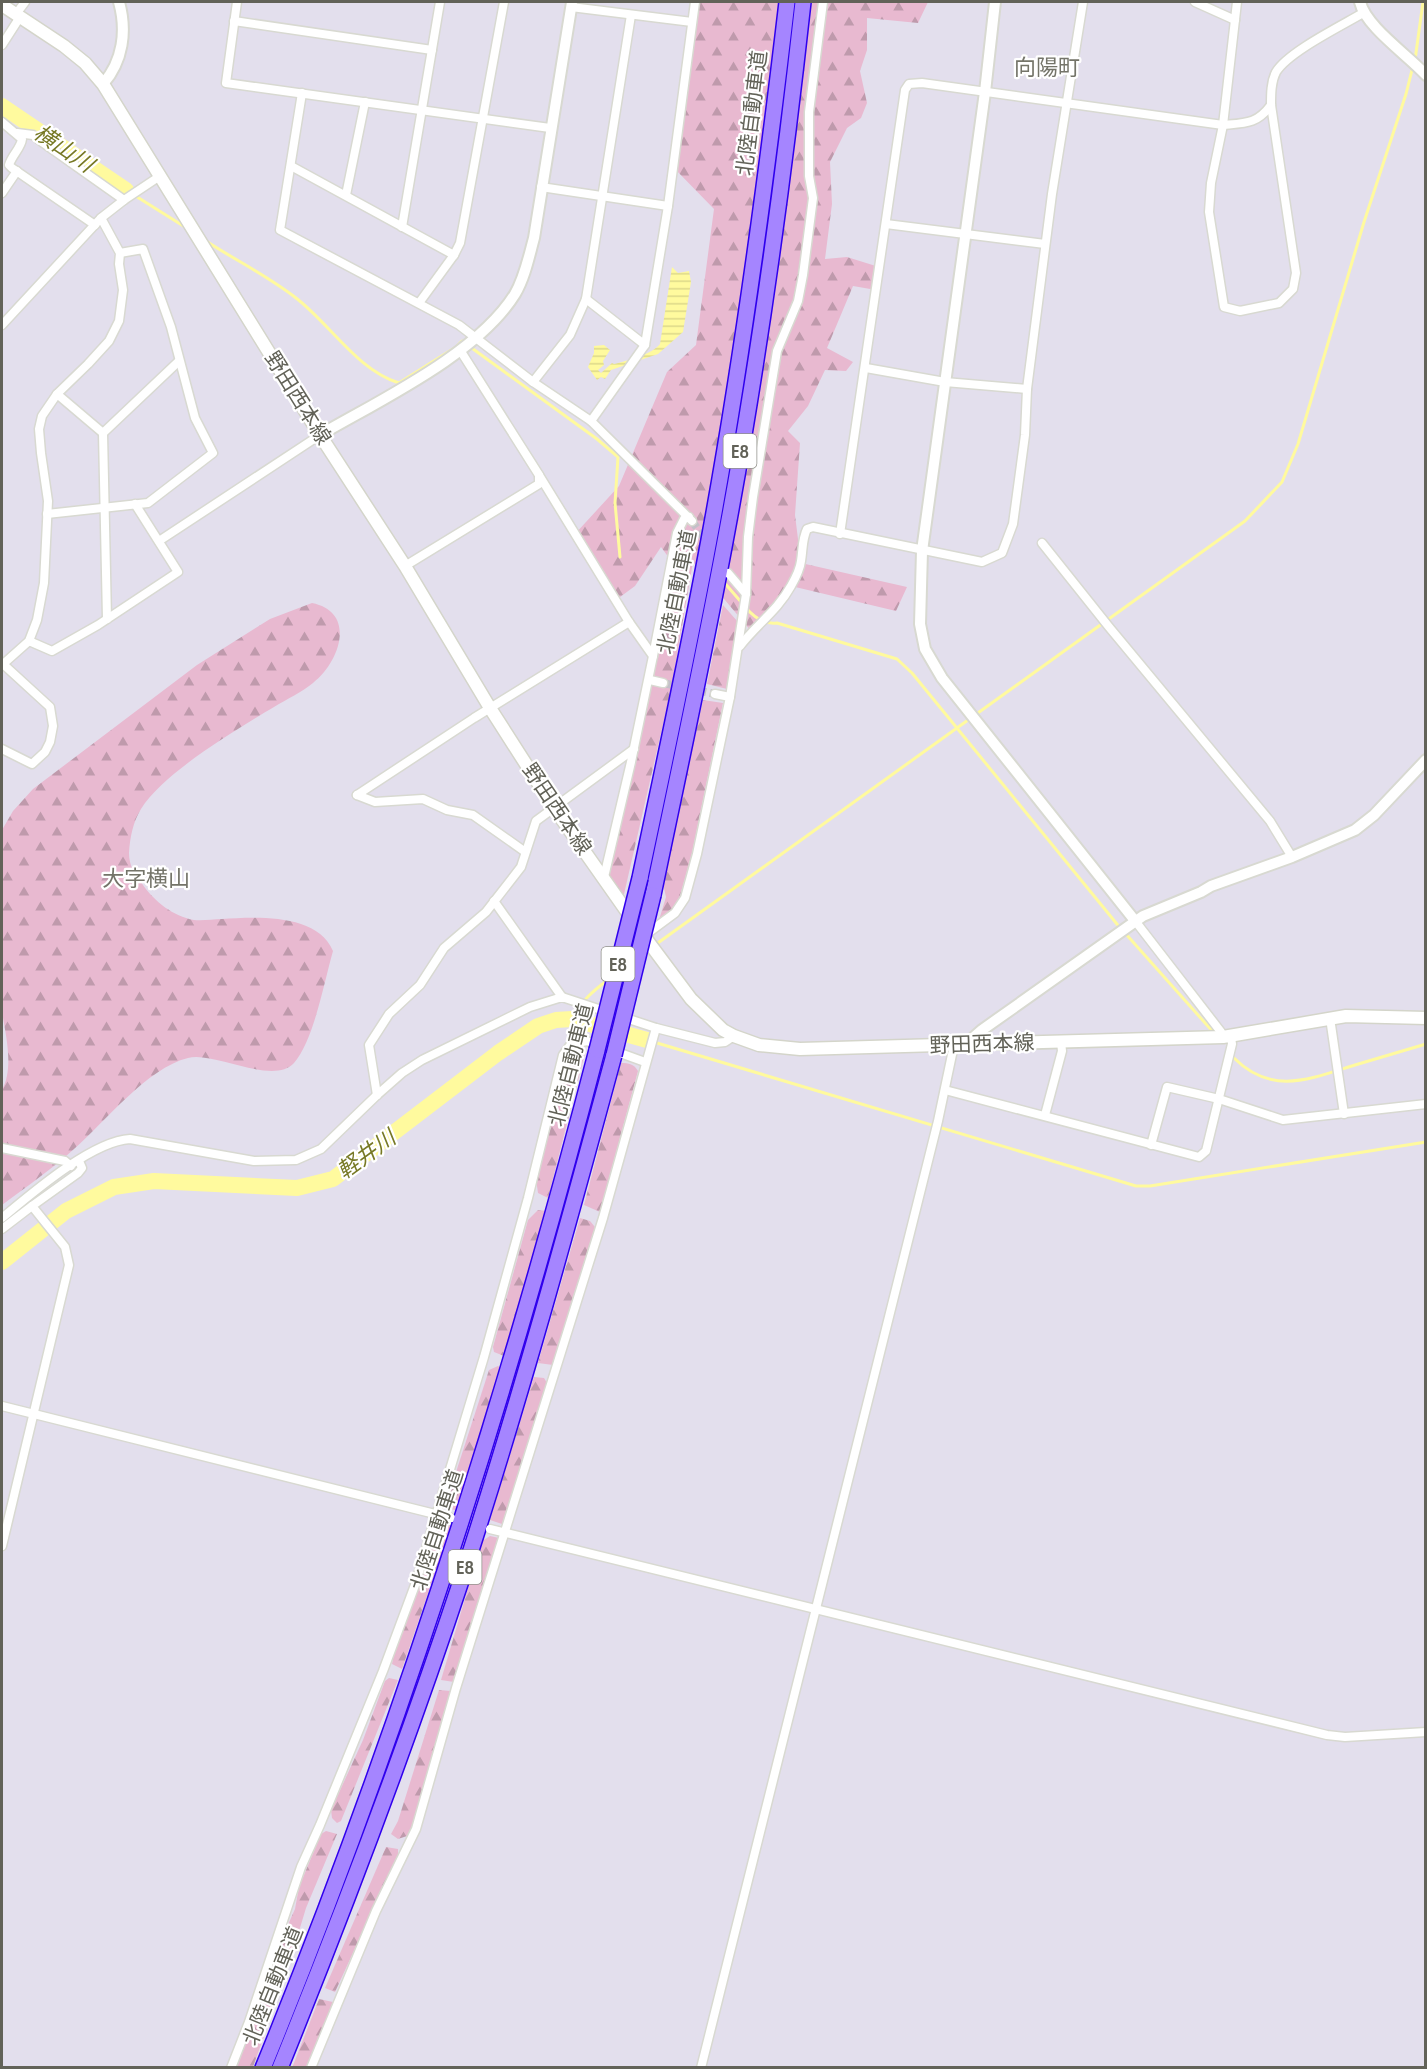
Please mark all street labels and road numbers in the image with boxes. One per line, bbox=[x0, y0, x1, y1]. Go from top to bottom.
street label: 北陸自動車道 bbox=[732, 49, 773, 177]
street label: 野田西本線 bbox=[259, 347, 336, 449]
road number: E8 bbox=[724, 434, 756, 468]
street label: 北陸自動車道 bbox=[653, 528, 702, 656]
street label: 野田西本線 bbox=[517, 759, 596, 860]
road number: E8 bbox=[602, 947, 634, 981]
street label: 北陸自動車道 bbox=[544, 1001, 599, 1129]
street label: 野田西本線 bbox=[929, 1030, 1035, 1059]
street label: 北陸自動車道 bbox=[406, 1466, 469, 1594]
road number: E8 bbox=[448, 1550, 482, 1584]
street label: 北陸自動車道 bbox=[238, 1923, 309, 2049]

